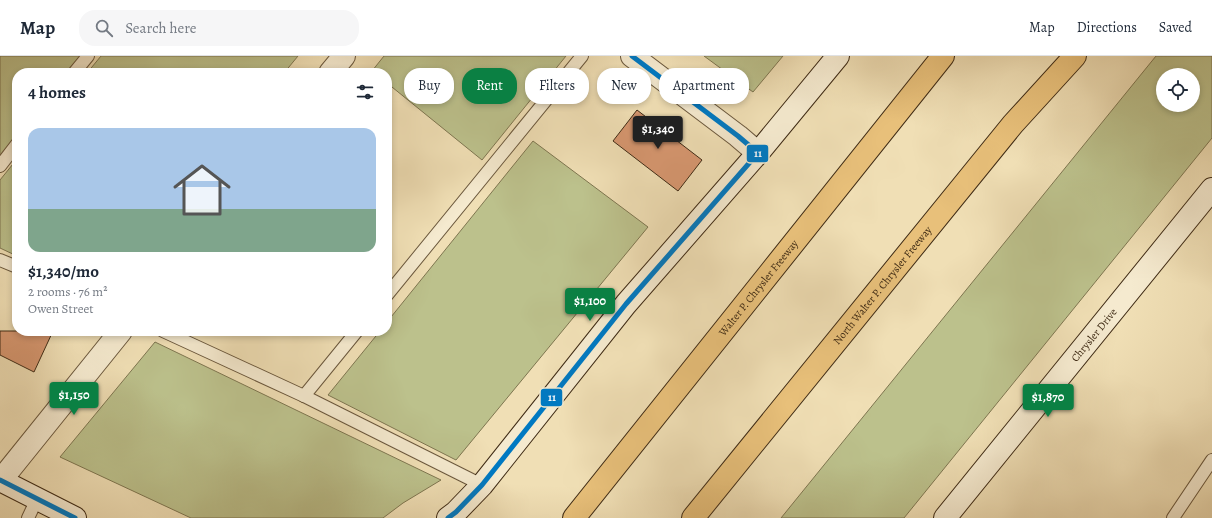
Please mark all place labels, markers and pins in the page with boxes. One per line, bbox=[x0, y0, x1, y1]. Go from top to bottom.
pin: $1,340 bbox=[625, 116, 691, 150]
pin: $1,100 bbox=[557, 288, 623, 322]
pin: $1,150 bbox=[41, 382, 107, 416]
pin: $1,870 bbox=[1015, 384, 1081, 418]

